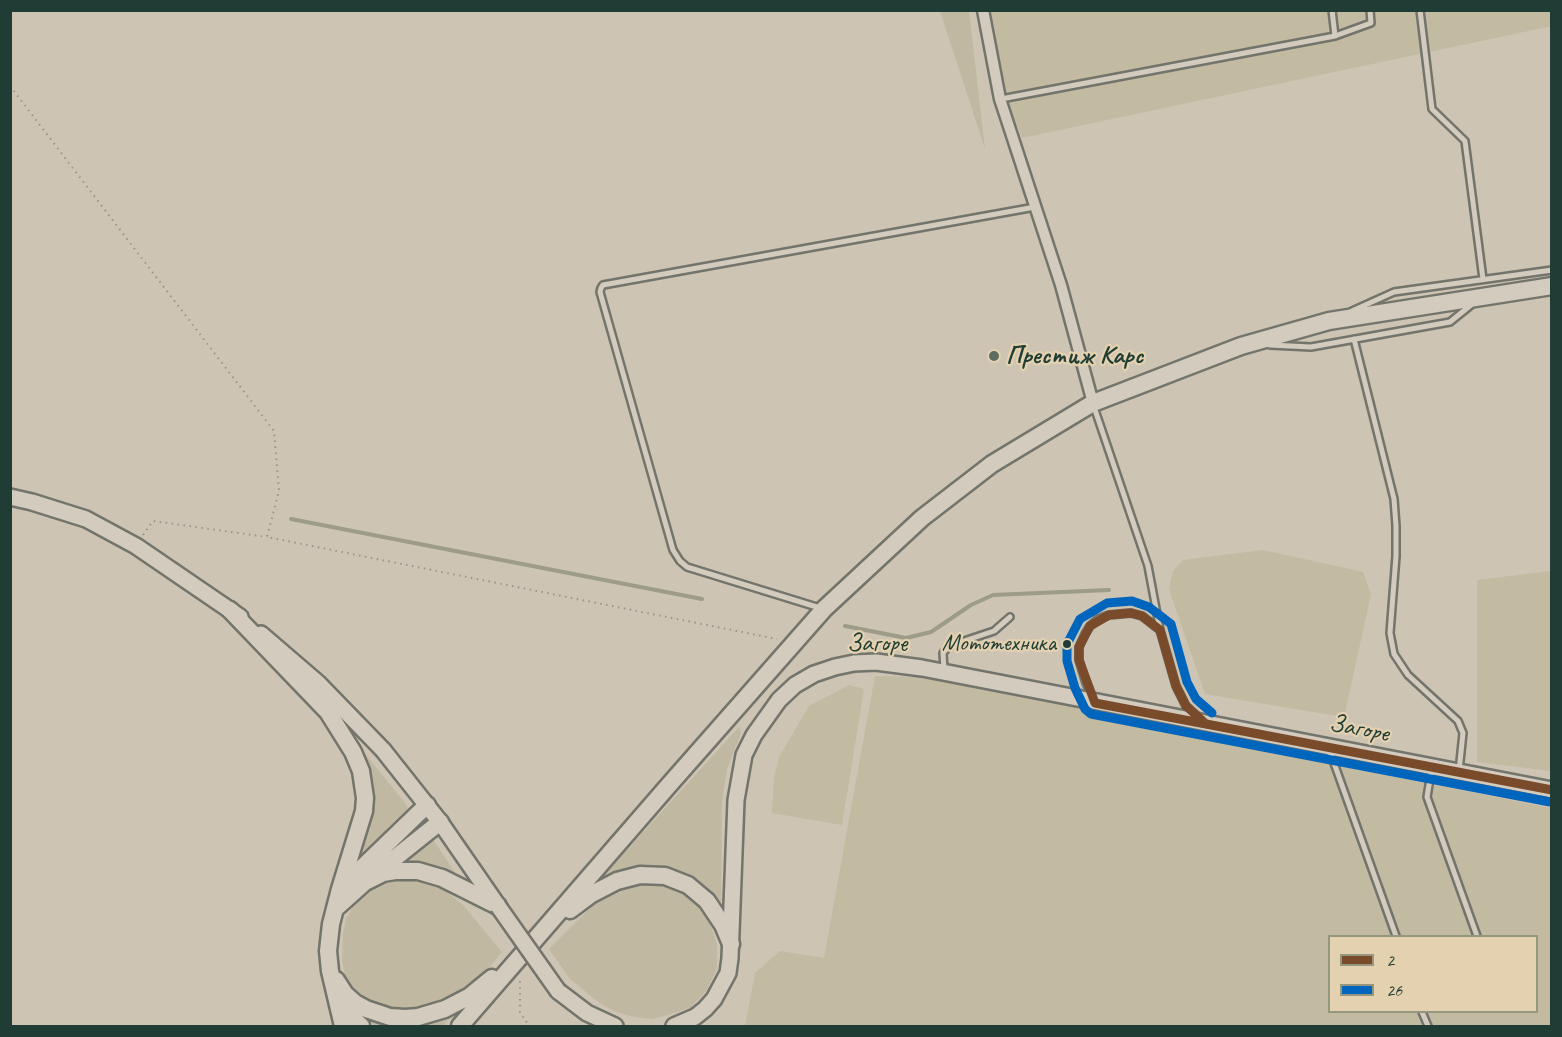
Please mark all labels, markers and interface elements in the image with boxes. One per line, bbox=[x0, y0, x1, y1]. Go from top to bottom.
place label: Престиж Карс bbox=[1006, 340, 1143, 372]
marker: Престиж Карс bbox=[987, 349, 1001, 363]
street label: Загоре bbox=[847, 628, 907, 660]
place label: Мототехника bbox=[942, 630, 1056, 658]
marker: Мототехника bbox=[1061, 638, 1073, 650]
street label: Загоре bbox=[1326, 708, 1392, 750]
legend bbox=[1328, 935, 1538, 1013]
text: 2 bbox=[1386, 949, 1394, 971]
text: 26 bbox=[1386, 979, 1402, 1001]

